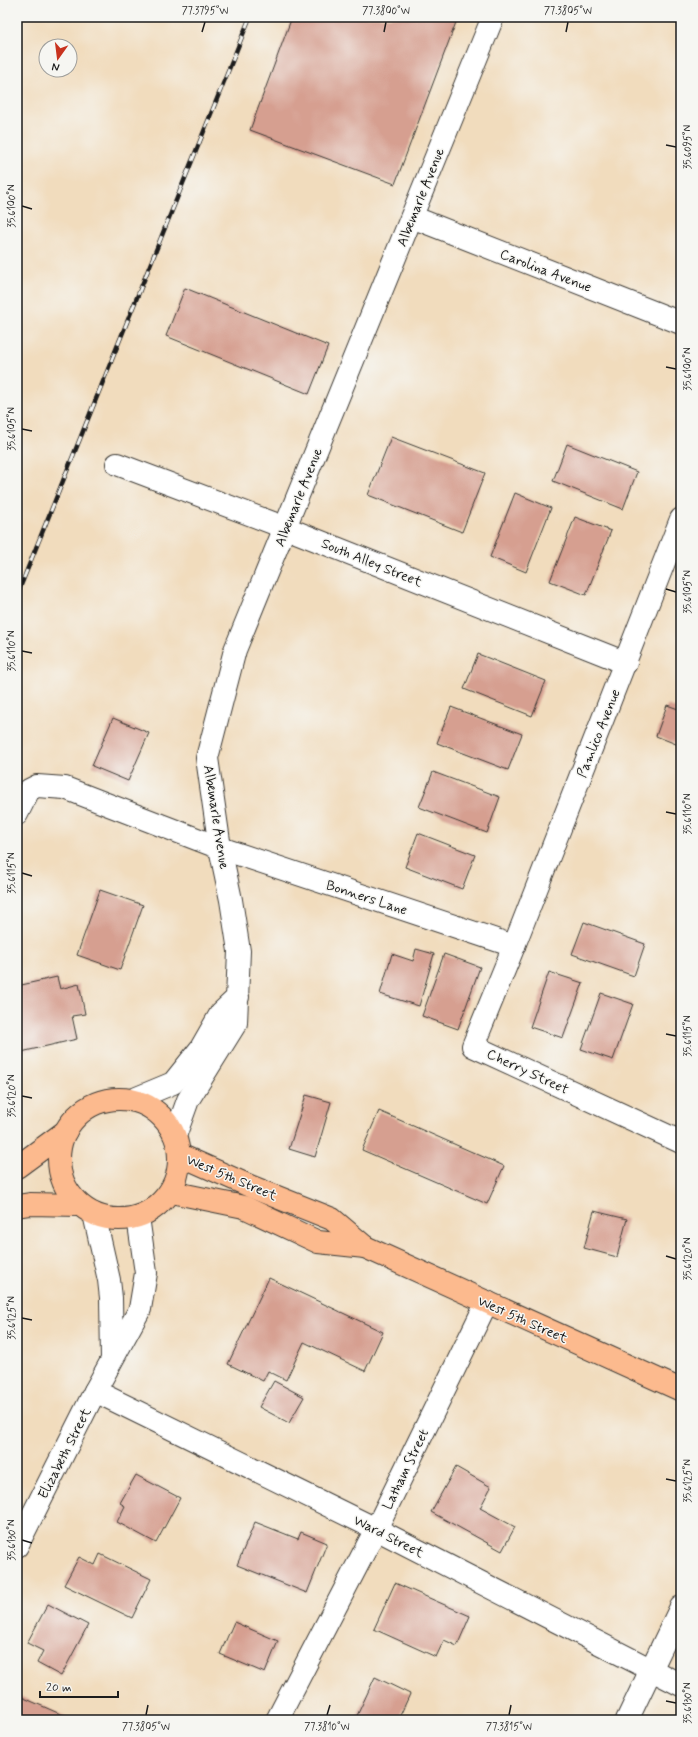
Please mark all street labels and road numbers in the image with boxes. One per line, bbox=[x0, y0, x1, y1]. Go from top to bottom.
street label: Albemarle Avenue bbox=[393, 145, 449, 249]
street label: Carolina Avenue bbox=[497, 245, 594, 297]
street label: Albemarle Avenue bbox=[271, 445, 327, 549]
street label: South Alley Street bbox=[319, 534, 425, 592]
street label: Pamlico Avenue bbox=[573, 686, 625, 780]
street label: Albemarle Avenue bbox=[199, 764, 233, 871]
street label: Bonners Lane bbox=[324, 876, 410, 920]
street label: Cherry Street bbox=[484, 1045, 572, 1099]
street label: West 5th Street bbox=[184, 1151, 280, 1205]
street label: West 5th Street bbox=[475, 1292, 571, 1348]
street label: Elizabeth Street bbox=[34, 1404, 96, 1502]
street label: Latham Street bbox=[379, 1426, 433, 1513]
street label: Ward Street bbox=[350, 1511, 427, 1563]

